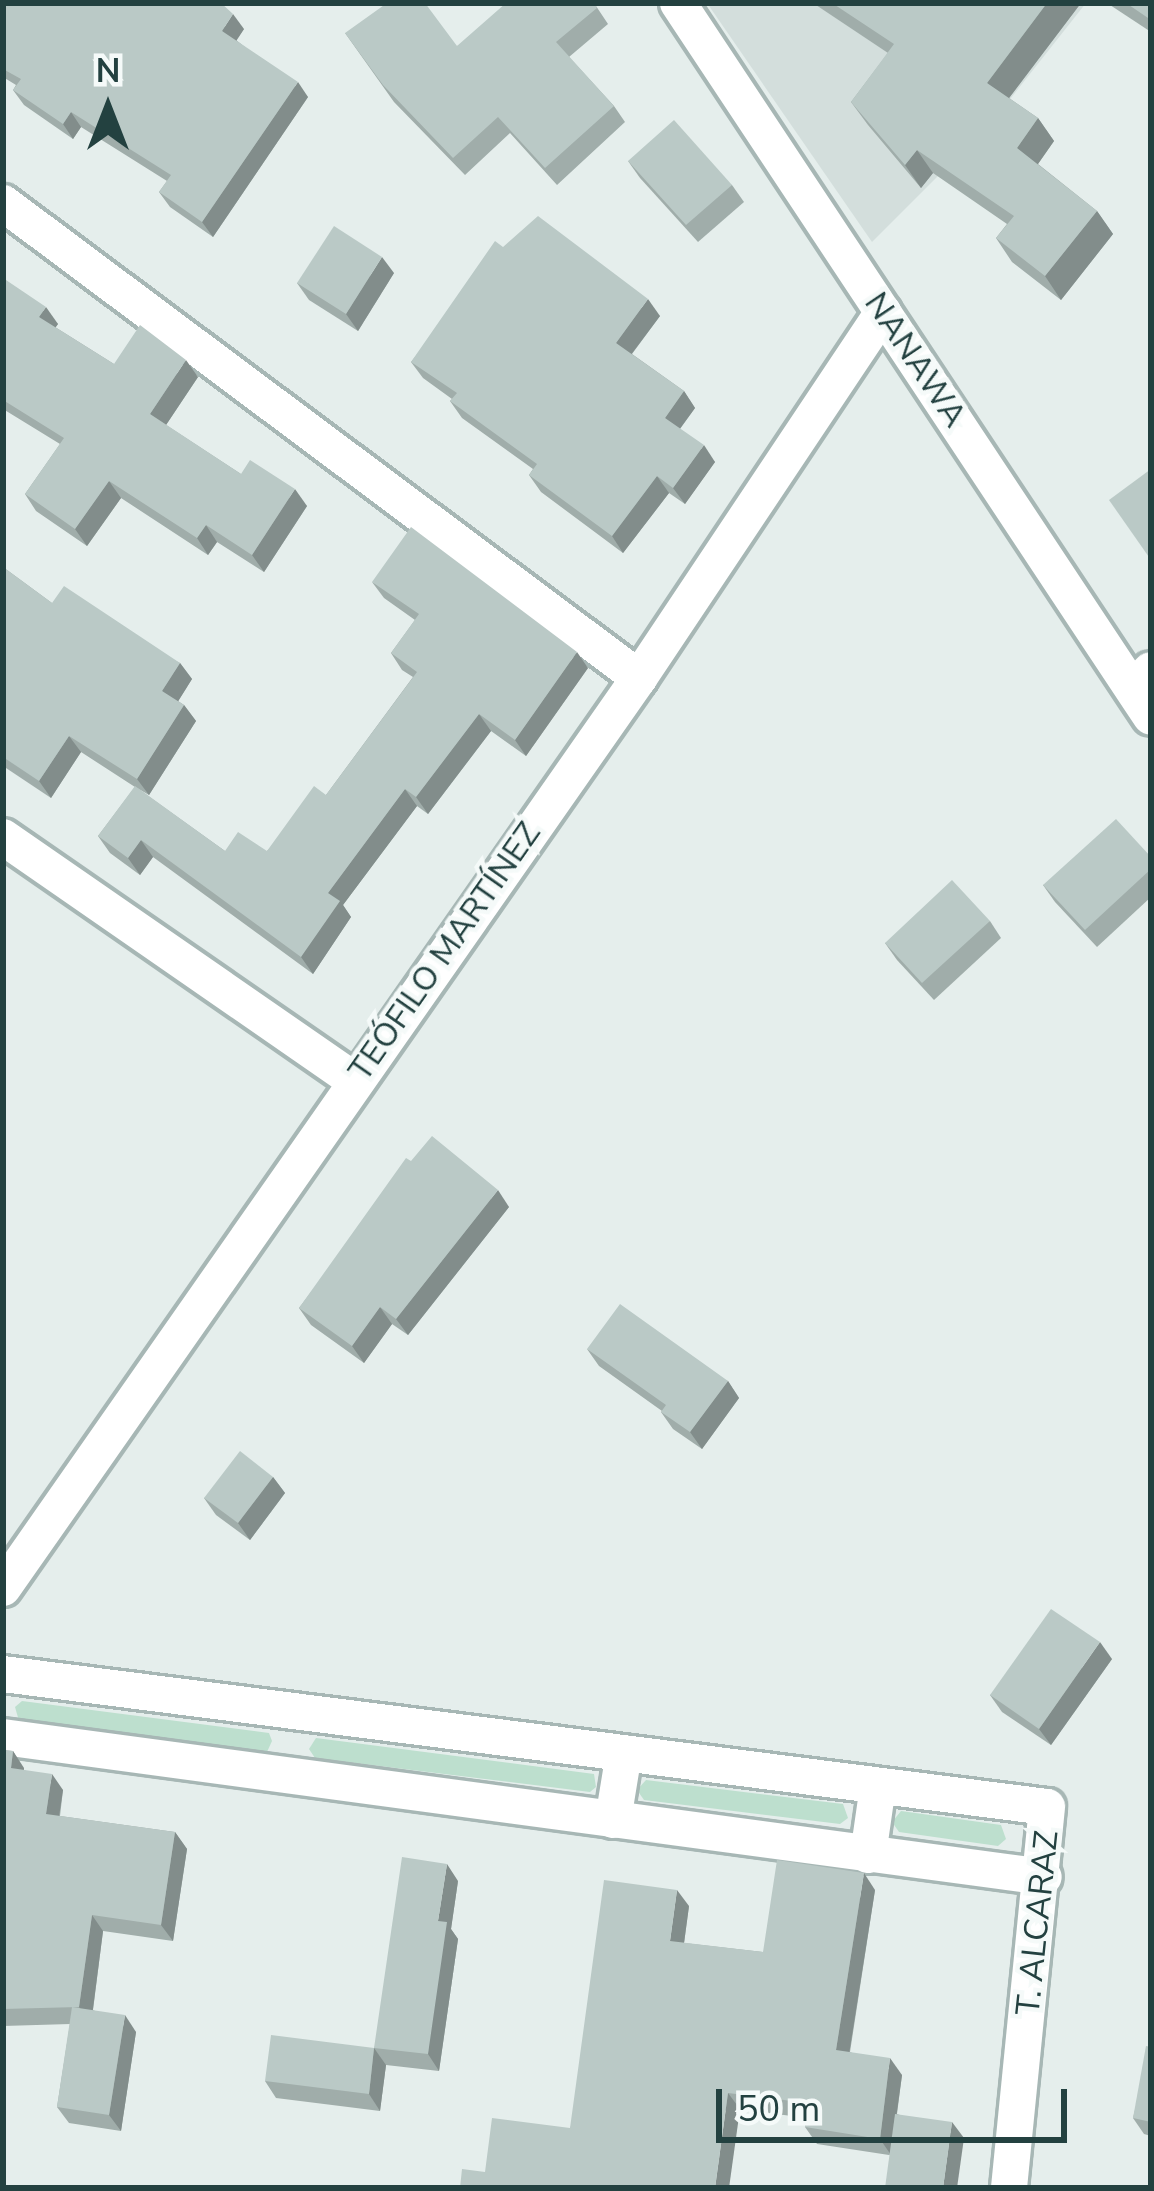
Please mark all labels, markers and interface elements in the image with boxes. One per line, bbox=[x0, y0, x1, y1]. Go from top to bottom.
north arrow bbox=[48, 48, 168, 168]
text: N bbox=[96, 49, 120, 94]
street label: NANAWA bbox=[856, 285, 974, 435]
street label: TEÓFILO MARTÍNEZ bbox=[341, 815, 549, 1089]
street label: T. ALCARAZ bbox=[1009, 1829, 1067, 2017]
scale bar bbox=[722, 2065, 1073, 2139]
text: 50 m bbox=[737, 2085, 820, 2134]

